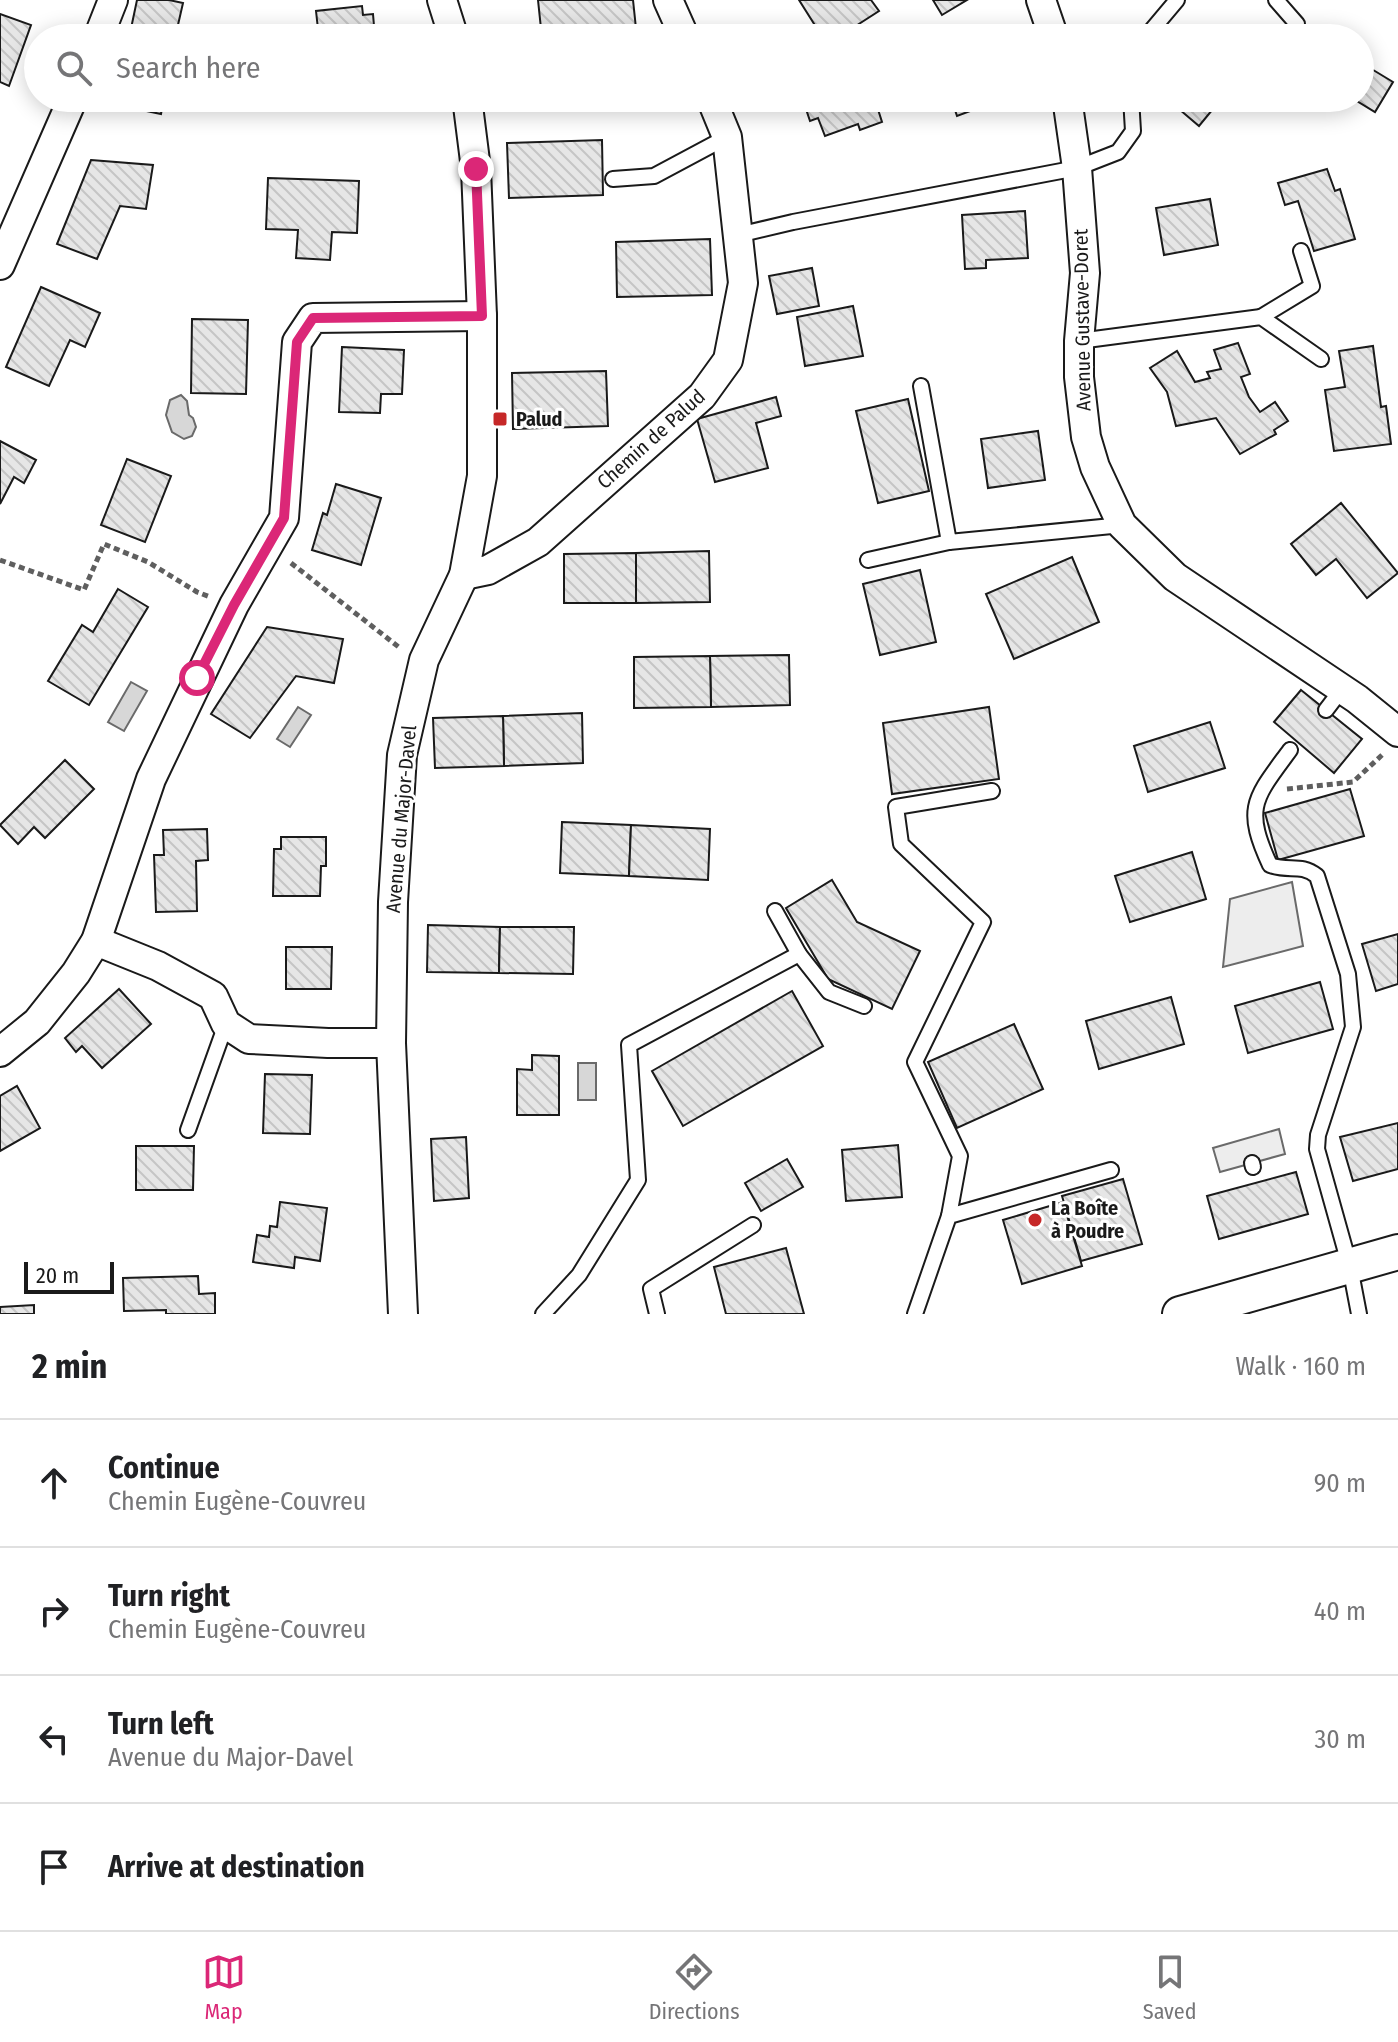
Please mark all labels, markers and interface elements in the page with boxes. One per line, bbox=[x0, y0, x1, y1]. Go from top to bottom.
search box bbox=[24, 24, 1374, 112]
icon: search bbox=[52, 46, 96, 90]
text: Search here bbox=[116, 50, 261, 86]
route end bbox=[458, 151, 494, 187]
street label: Avenue Gustave-Doret bbox=[1068, 228, 1096, 411]
street label: Chemin de Palud bbox=[592, 384, 710, 494]
place label: Palud bbox=[516, 407, 562, 431]
marker: Palud bbox=[491, 410, 509, 428]
route start bbox=[179, 660, 215, 696]
street label: Avenue du Major-Davel bbox=[381, 724, 421, 914]
place label: La Boîte à Poudre bbox=[1051, 1196, 1124, 1243]
marker: La Boîte à Poudre bbox=[1026, 1211, 1044, 1229]
scale bar bbox=[24, 1258, 114, 1294]
text: 20 m bbox=[36, 1262, 79, 1289]
text: 2 min bbox=[32, 1346, 107, 1387]
text: Walk · 160 m bbox=[1235, 1351, 1366, 1382]
text: Continue bbox=[108, 1450, 220, 1486]
icon: ahead bbox=[32, 1461, 76, 1505]
text: 90 m bbox=[1314, 1468, 1366, 1499]
text: Chemin Eugène-Couvreu bbox=[108, 1486, 366, 1517]
text: Turn right bbox=[108, 1578, 230, 1614]
icon: right bbox=[32, 1589, 76, 1633]
text: 40 m bbox=[1314, 1596, 1366, 1627]
text: Chemin Eugène-Couvreu bbox=[108, 1614, 366, 1645]
text: Turn left bbox=[108, 1706, 214, 1742]
icon: left bbox=[32, 1717, 76, 1761]
text: 30 m bbox=[1315, 1724, 1366, 1755]
text: Avenue du Major-Davel bbox=[108, 1742, 353, 1773]
icon: arrive bbox=[32, 1845, 76, 1889]
text: Arrive at destination bbox=[108, 1849, 365, 1885]
tab: Map bbox=[202, 1950, 246, 2025]
tab: Directions bbox=[649, 1950, 740, 2025]
tab: Saved bbox=[1143, 1950, 1196, 2025]

